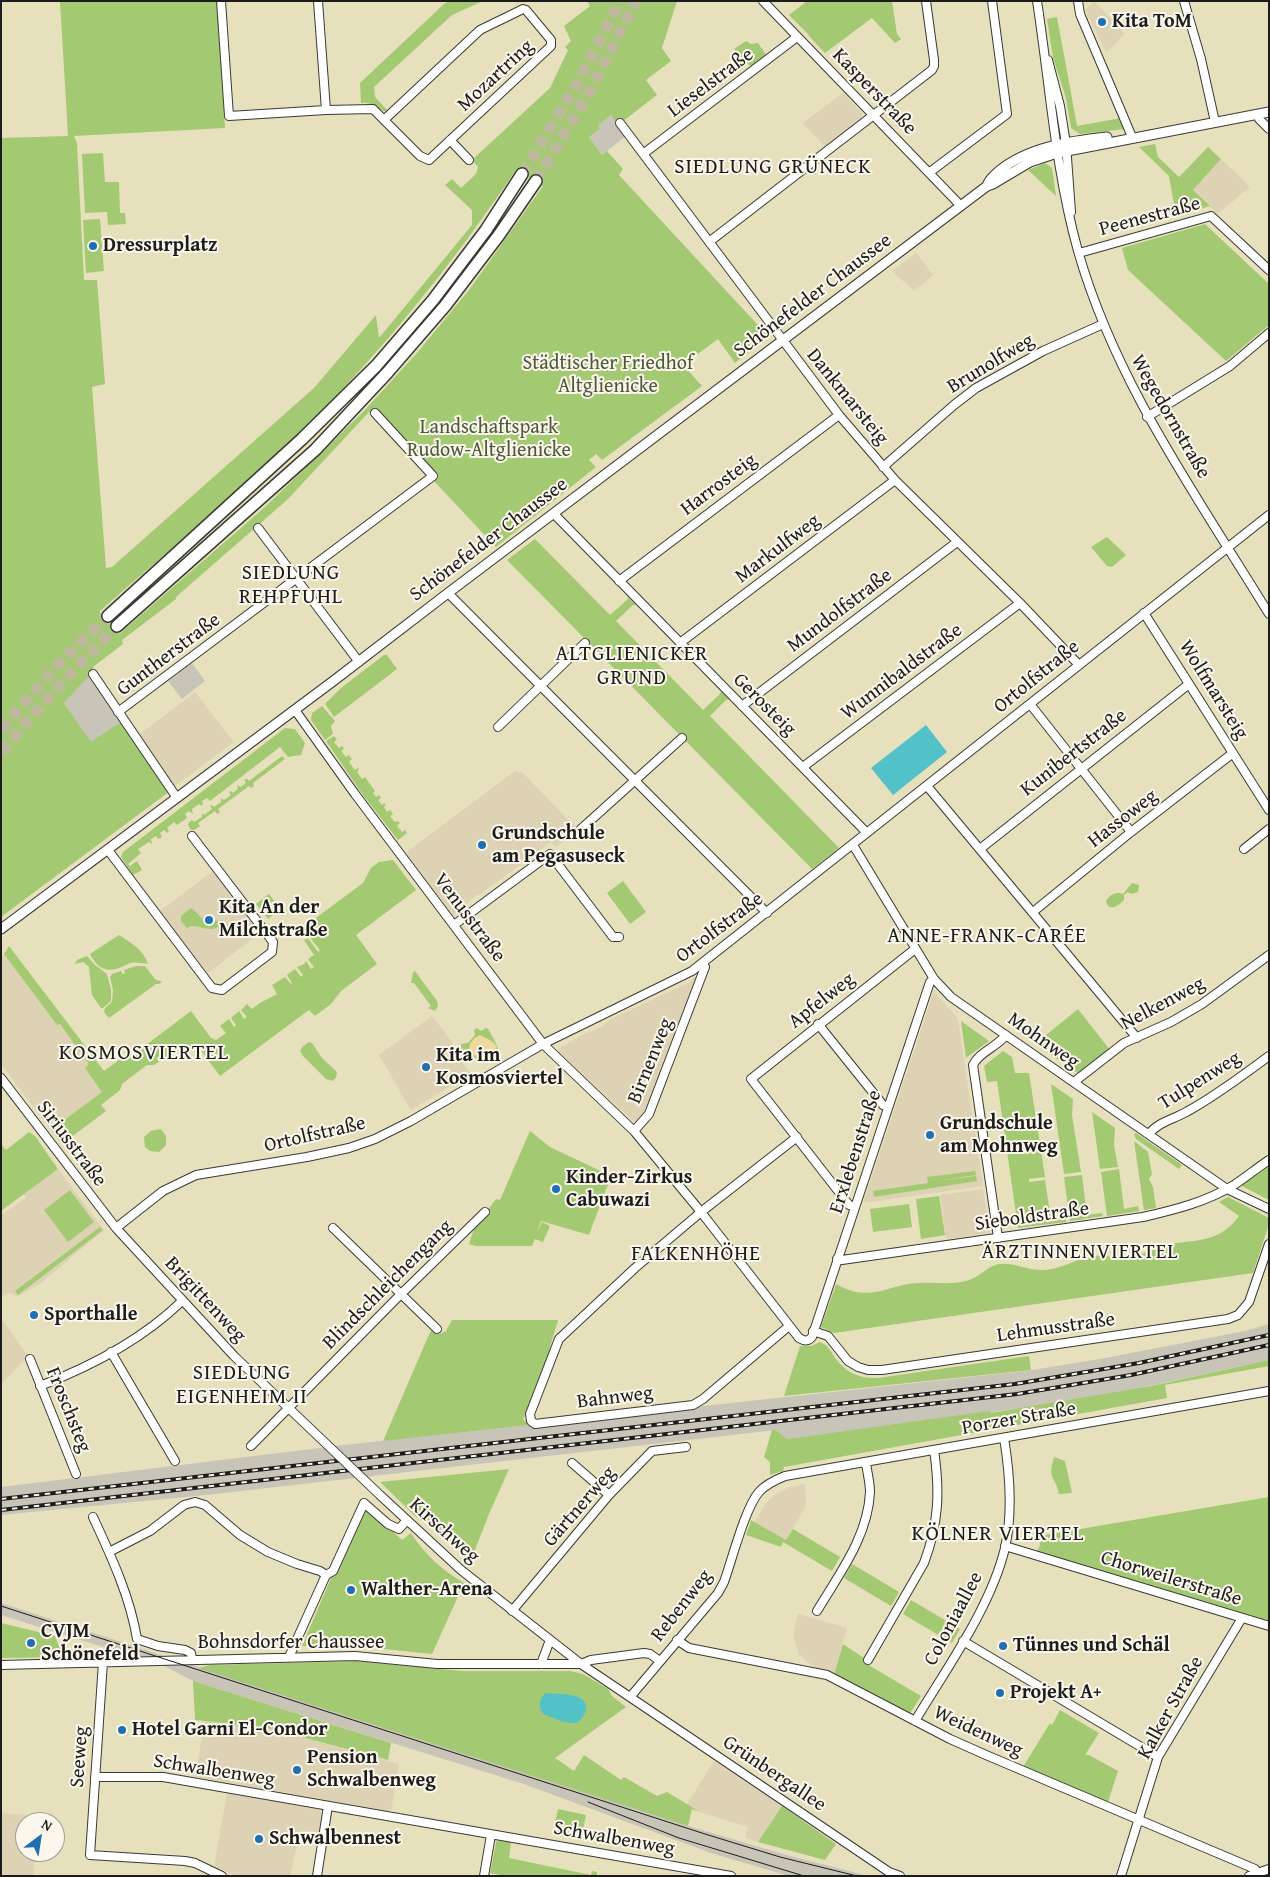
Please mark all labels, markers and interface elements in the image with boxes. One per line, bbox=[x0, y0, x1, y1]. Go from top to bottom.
place label: Kita ToM bbox=[1112, 10, 1192, 34]
marker: Kita ToM bbox=[1096, 16, 1108, 28]
street label: Mozartring bbox=[453, 35, 539, 117]
street label: Lieselstraße bbox=[663, 43, 759, 123]
street label: Kasperstraße bbox=[827, 44, 921, 140]
district label: SIEDLUNG GRÜNECK bbox=[672, 155, 874, 181]
street label: Peenestraße bbox=[1097, 192, 1203, 242]
street label: Schönefelder Chaussee bbox=[729, 229, 897, 363]
place label: Dressurplatz bbox=[103, 234, 218, 258]
marker: Dressurplatz bbox=[87, 240, 99, 252]
street label: Brunolfweg bbox=[943, 329, 1039, 399]
street label: Dankmarsteig bbox=[801, 344, 893, 450]
street label: Wegedornstraße bbox=[1125, 351, 1215, 483]
park label: Städtischer Friedhof Altglienicke bbox=[523, 352, 693, 399]
park label: Landschaftspark Rudow-Altglienicke bbox=[407, 416, 571, 463]
street label: Harrosteig bbox=[676, 449, 762, 521]
street label: Schönefelder Chaussee bbox=[405, 473, 573, 607]
street label: Markulfweg bbox=[731, 509, 825, 589]
district label: SIEDLUNG REHPFUHL bbox=[238, 561, 344, 611]
street label: Mundolfstraße bbox=[783, 564, 897, 658]
street label: Guntherstraße bbox=[113, 608, 225, 702]
street label: Wunnibaldstraße bbox=[837, 619, 967, 725]
street label: Ortolfstraße bbox=[989, 635, 1085, 719]
street label: Wolfmarsteig bbox=[1173, 636, 1253, 744]
district label: ALTGLIENICKER GRUND bbox=[554, 642, 710, 692]
street label: Gerosteig bbox=[727, 668, 801, 742]
street label: Kunibertstraße bbox=[1016, 704, 1132, 802]
street label: Hassoweg bbox=[1083, 784, 1163, 854]
place label: Grundschule am Pegasuseck bbox=[492, 822, 625, 869]
marker: Grundschule am Pegasuseck bbox=[476, 839, 488, 851]
street label: Venusstraße bbox=[428, 869, 510, 967]
street label: Ortolfstraße bbox=[672, 887, 768, 969]
place label: Kita An der Milchstraße bbox=[219, 896, 328, 943]
marker: Kita An der Milchstraße bbox=[203, 914, 215, 926]
district label: ANNE-FRANK-CARÉE bbox=[885, 924, 1089, 950]
street label: Apfelweg bbox=[784, 968, 860, 1034]
street label: Nelkenweg bbox=[1117, 972, 1209, 1036]
street label: Mohnweg bbox=[1002, 1008, 1084, 1074]
street label: Birnenweg bbox=[623, 1015, 679, 1107]
district label: KOSMOSVIERTEL bbox=[57, 1040, 231, 1066]
place label: Kita im Kosmosviertel bbox=[436, 1044, 563, 1091]
street label: Tulpenweg bbox=[1155, 1046, 1245, 1116]
marker: Kita im Kosmosviertel bbox=[420, 1061, 432, 1073]
street label: Erxlebenstraße bbox=[825, 1087, 887, 1217]
street label: Siriusstraße bbox=[31, 1096, 111, 1192]
street label: Ortolfstraße bbox=[262, 1112, 368, 1158]
place label: Grundschule am Mohnweg bbox=[940, 1112, 1058, 1159]
marker: Grundschule am Mohnweg bbox=[924, 1129, 936, 1141]
place label: Kinder-Zirkus Cabuwazi bbox=[566, 1166, 692, 1213]
marker: Kinder-Zirkus Cabuwazi bbox=[550, 1183, 562, 1195]
street label: Sieboldstraße bbox=[973, 1197, 1091, 1237]
street label: Blindschleichengang bbox=[318, 1215, 458, 1355]
district label: ÄRZTINNENVIERTEL bbox=[979, 1240, 1181, 1266]
district label: FALKENHÖHE bbox=[630, 1242, 762, 1268]
street label: Brigittenweg bbox=[159, 1252, 251, 1348]
place label: Sporthalle bbox=[44, 1303, 138, 1327]
street label: Lehmusstraße bbox=[995, 1308, 1117, 1348]
marker: Sporthalle bbox=[28, 1309, 40, 1321]
district label: SIEDLUNG EIGENHEIM II bbox=[175, 1361, 309, 1411]
street label: Froschsteg bbox=[40, 1364, 96, 1456]
street label: Bahnweg bbox=[576, 1381, 654, 1415]
street label: Porzer Straße bbox=[960, 1397, 1078, 1441]
street label: Gärtnerweg bbox=[539, 1462, 621, 1552]
street label: Kirschweg bbox=[404, 1493, 484, 1569]
district label: KÖLNER VIERTEL bbox=[910, 1521, 1086, 1547]
street label: Chorweilerstraße bbox=[1098, 1546, 1244, 1612]
street label: Rebenweg bbox=[646, 1565, 718, 1647]
street label: Coloniaallee bbox=[919, 1568, 989, 1670]
place label: Walther-Arena bbox=[361, 1578, 493, 1602]
marker: Walther-Arena bbox=[345, 1584, 357, 1596]
place label: CVJM Schönefeld bbox=[41, 1620, 139, 1667]
street label: Bohnsdorfer Chaussee bbox=[198, 1631, 384, 1655]
place label: Tünnes und Schäl bbox=[1013, 1634, 1170, 1658]
marker: CVJM Schönefeld bbox=[25, 1637, 37, 1649]
marker: Tünnes und Schäl bbox=[997, 1640, 1009, 1652]
street label: Kalker Straße bbox=[1133, 1652, 1209, 1764]
place label: Projekt A+ bbox=[1010, 1681, 1102, 1705]
marker: Projekt A+ bbox=[994, 1687, 1006, 1699]
street label: Weidenweg bbox=[930, 1701, 1026, 1763]
place label: Hotel Garni El-Condor bbox=[132, 1718, 328, 1742]
marker: Hotel Garni El-Condor bbox=[116, 1724, 128, 1736]
street label: Seeweg bbox=[66, 1725, 94, 1789]
street label: Grünbergallee bbox=[718, 1731, 830, 1817]
place label: Pension Schwalbenweg bbox=[307, 1746, 436, 1793]
street label: Schwalbenweg bbox=[152, 1750, 276, 1792]
marker: Pension Schwalbenweg bbox=[291, 1764, 303, 1776]
north arrow bbox=[15, 1812, 65, 1862]
text: N bbox=[38, 1814, 56, 1836]
street label: Schwalbenweg bbox=[552, 1817, 676, 1861]
place label: Schwalbennest bbox=[269, 1827, 401, 1851]
marker: Schwalbennest bbox=[253, 1833, 265, 1845]

